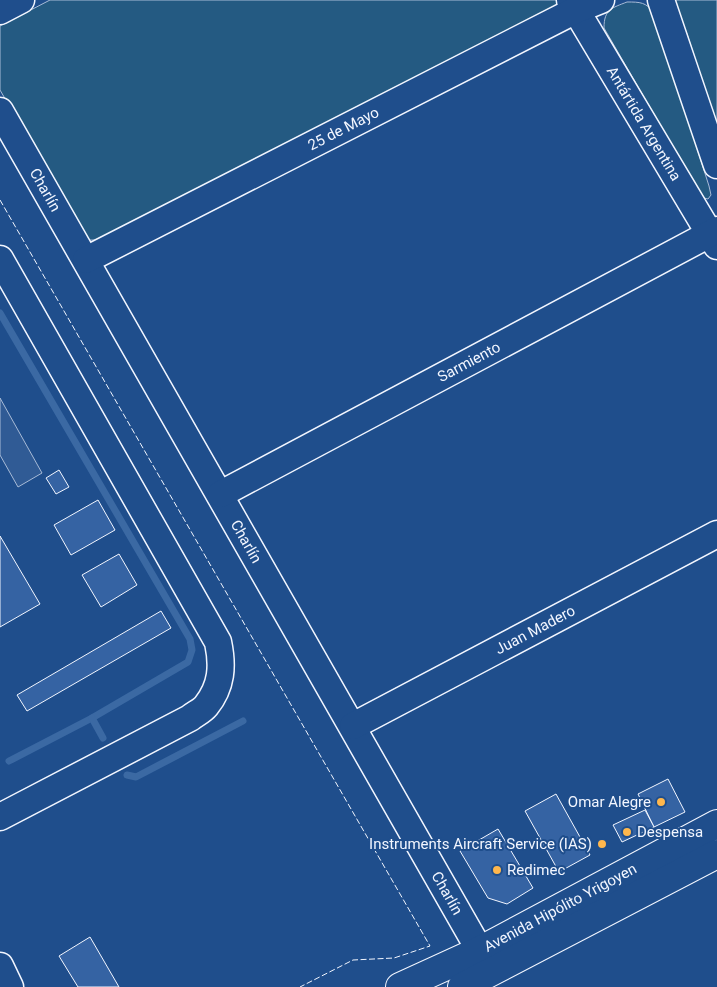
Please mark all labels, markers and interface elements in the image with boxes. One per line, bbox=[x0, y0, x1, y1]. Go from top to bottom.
street label: Antártida Argentina bbox=[603, 63, 685, 184]
street label: 25 de Mayo bbox=[305, 103, 382, 154]
street label: Charlín bbox=[26, 165, 65, 215]
street label: Sarmiento bbox=[435, 338, 504, 386]
street label: Charlín bbox=[227, 517, 266, 566]
street label: Juan Madero bbox=[492, 601, 578, 658]
place label: Omar Alegre bbox=[568, 793, 651, 811]
marker: Omar Alegre bbox=[655, 796, 667, 808]
place label: Despensa bbox=[637, 823, 703, 841]
marker: Despensa bbox=[621, 826, 633, 838]
place label: Instruments Aircraft Service (IAS) bbox=[369, 835, 592, 853]
marker: Instruments Aircraft Service (IAS) bbox=[596, 838, 608, 850]
street label: Avenida Hipólito Yrigoyen bbox=[481, 860, 640, 956]
place label: Redimec bbox=[507, 861, 565, 879]
marker: Redimec bbox=[491, 864, 503, 876]
street label: Charlín bbox=[428, 868, 467, 918]

